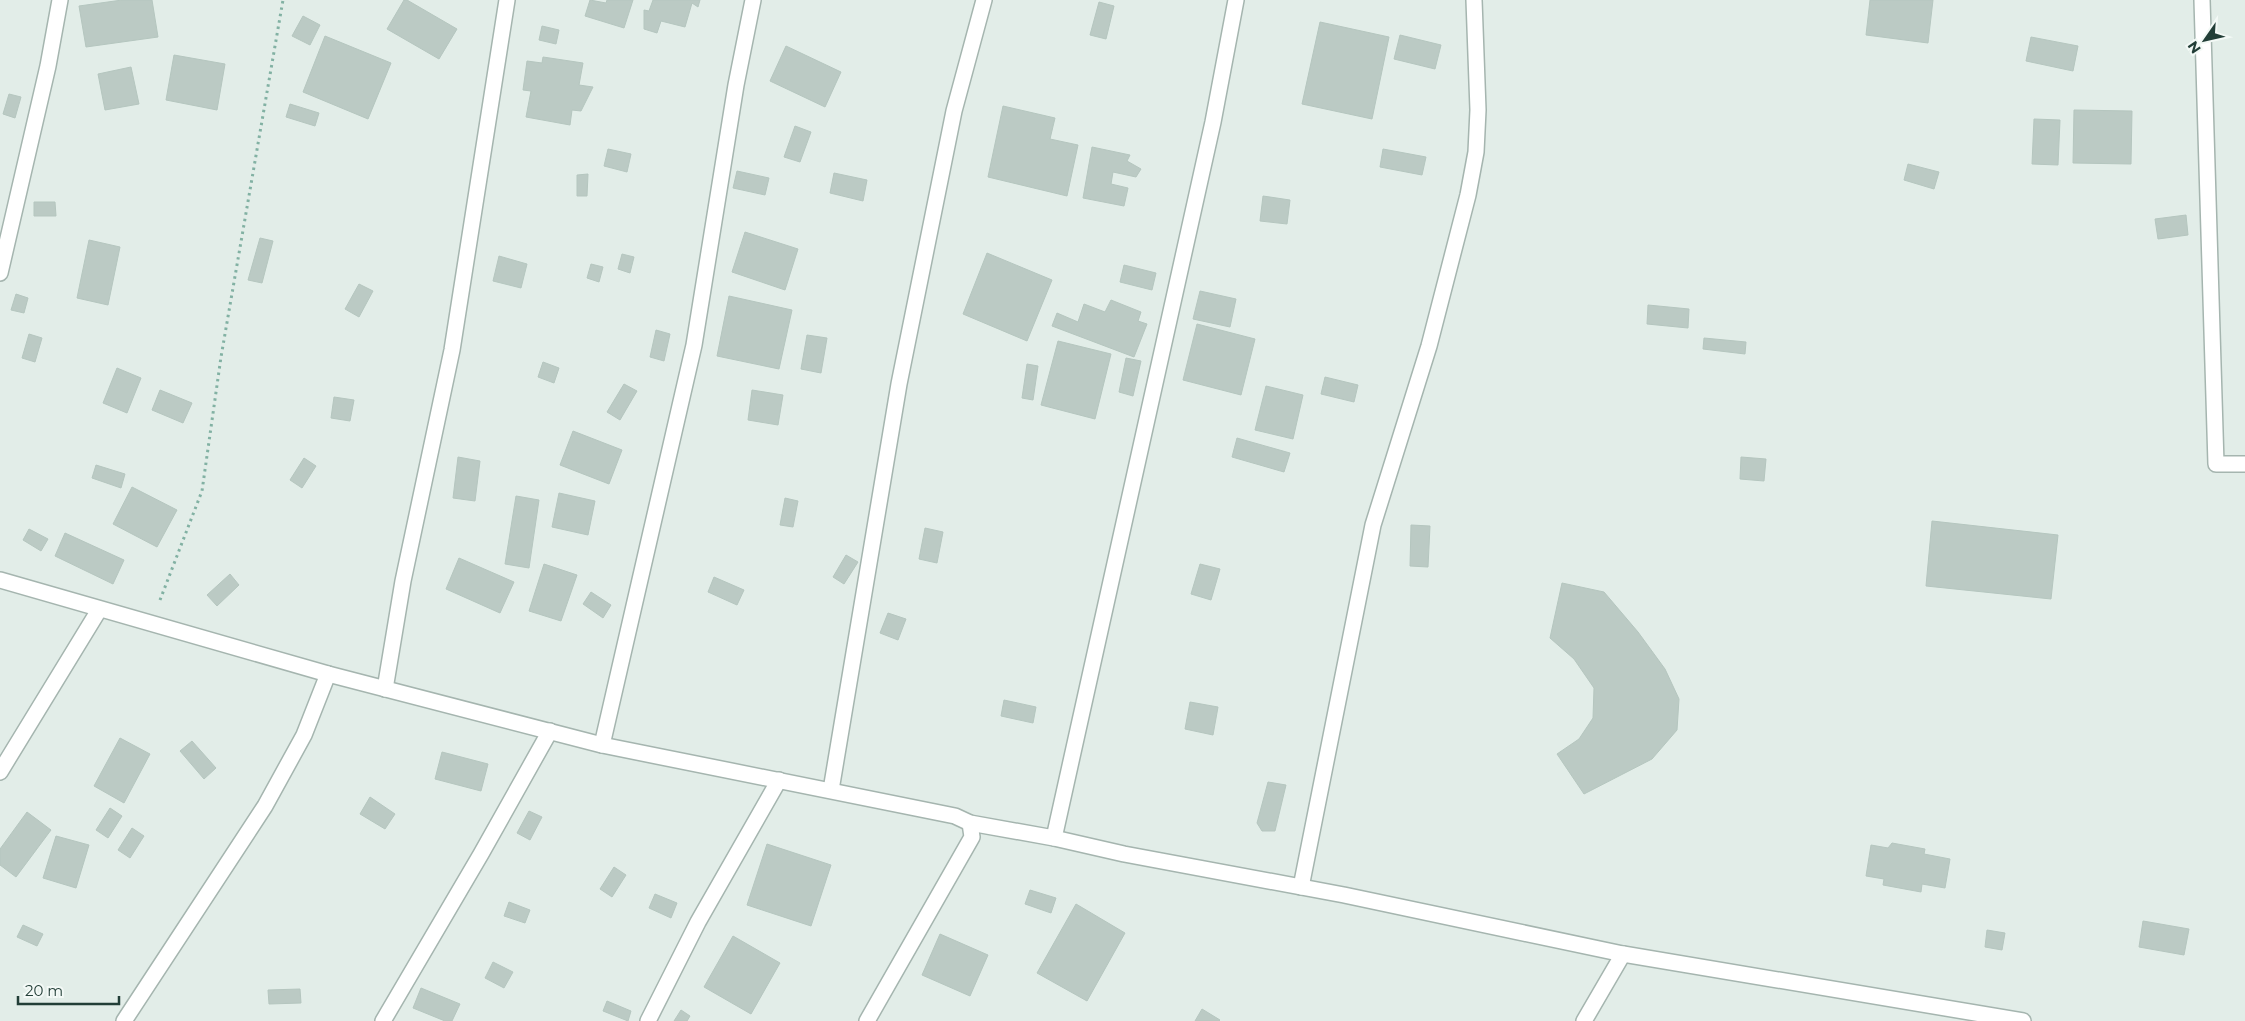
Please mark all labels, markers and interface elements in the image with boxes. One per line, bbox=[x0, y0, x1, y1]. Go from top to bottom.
north arrow bbox=[2180, 15, 2230, 65]
text: N bbox=[2184, 38, 2205, 57]
scale bar bbox=[18, 974, 119, 1006]
text: 20 m bbox=[25, 981, 63, 1000]

